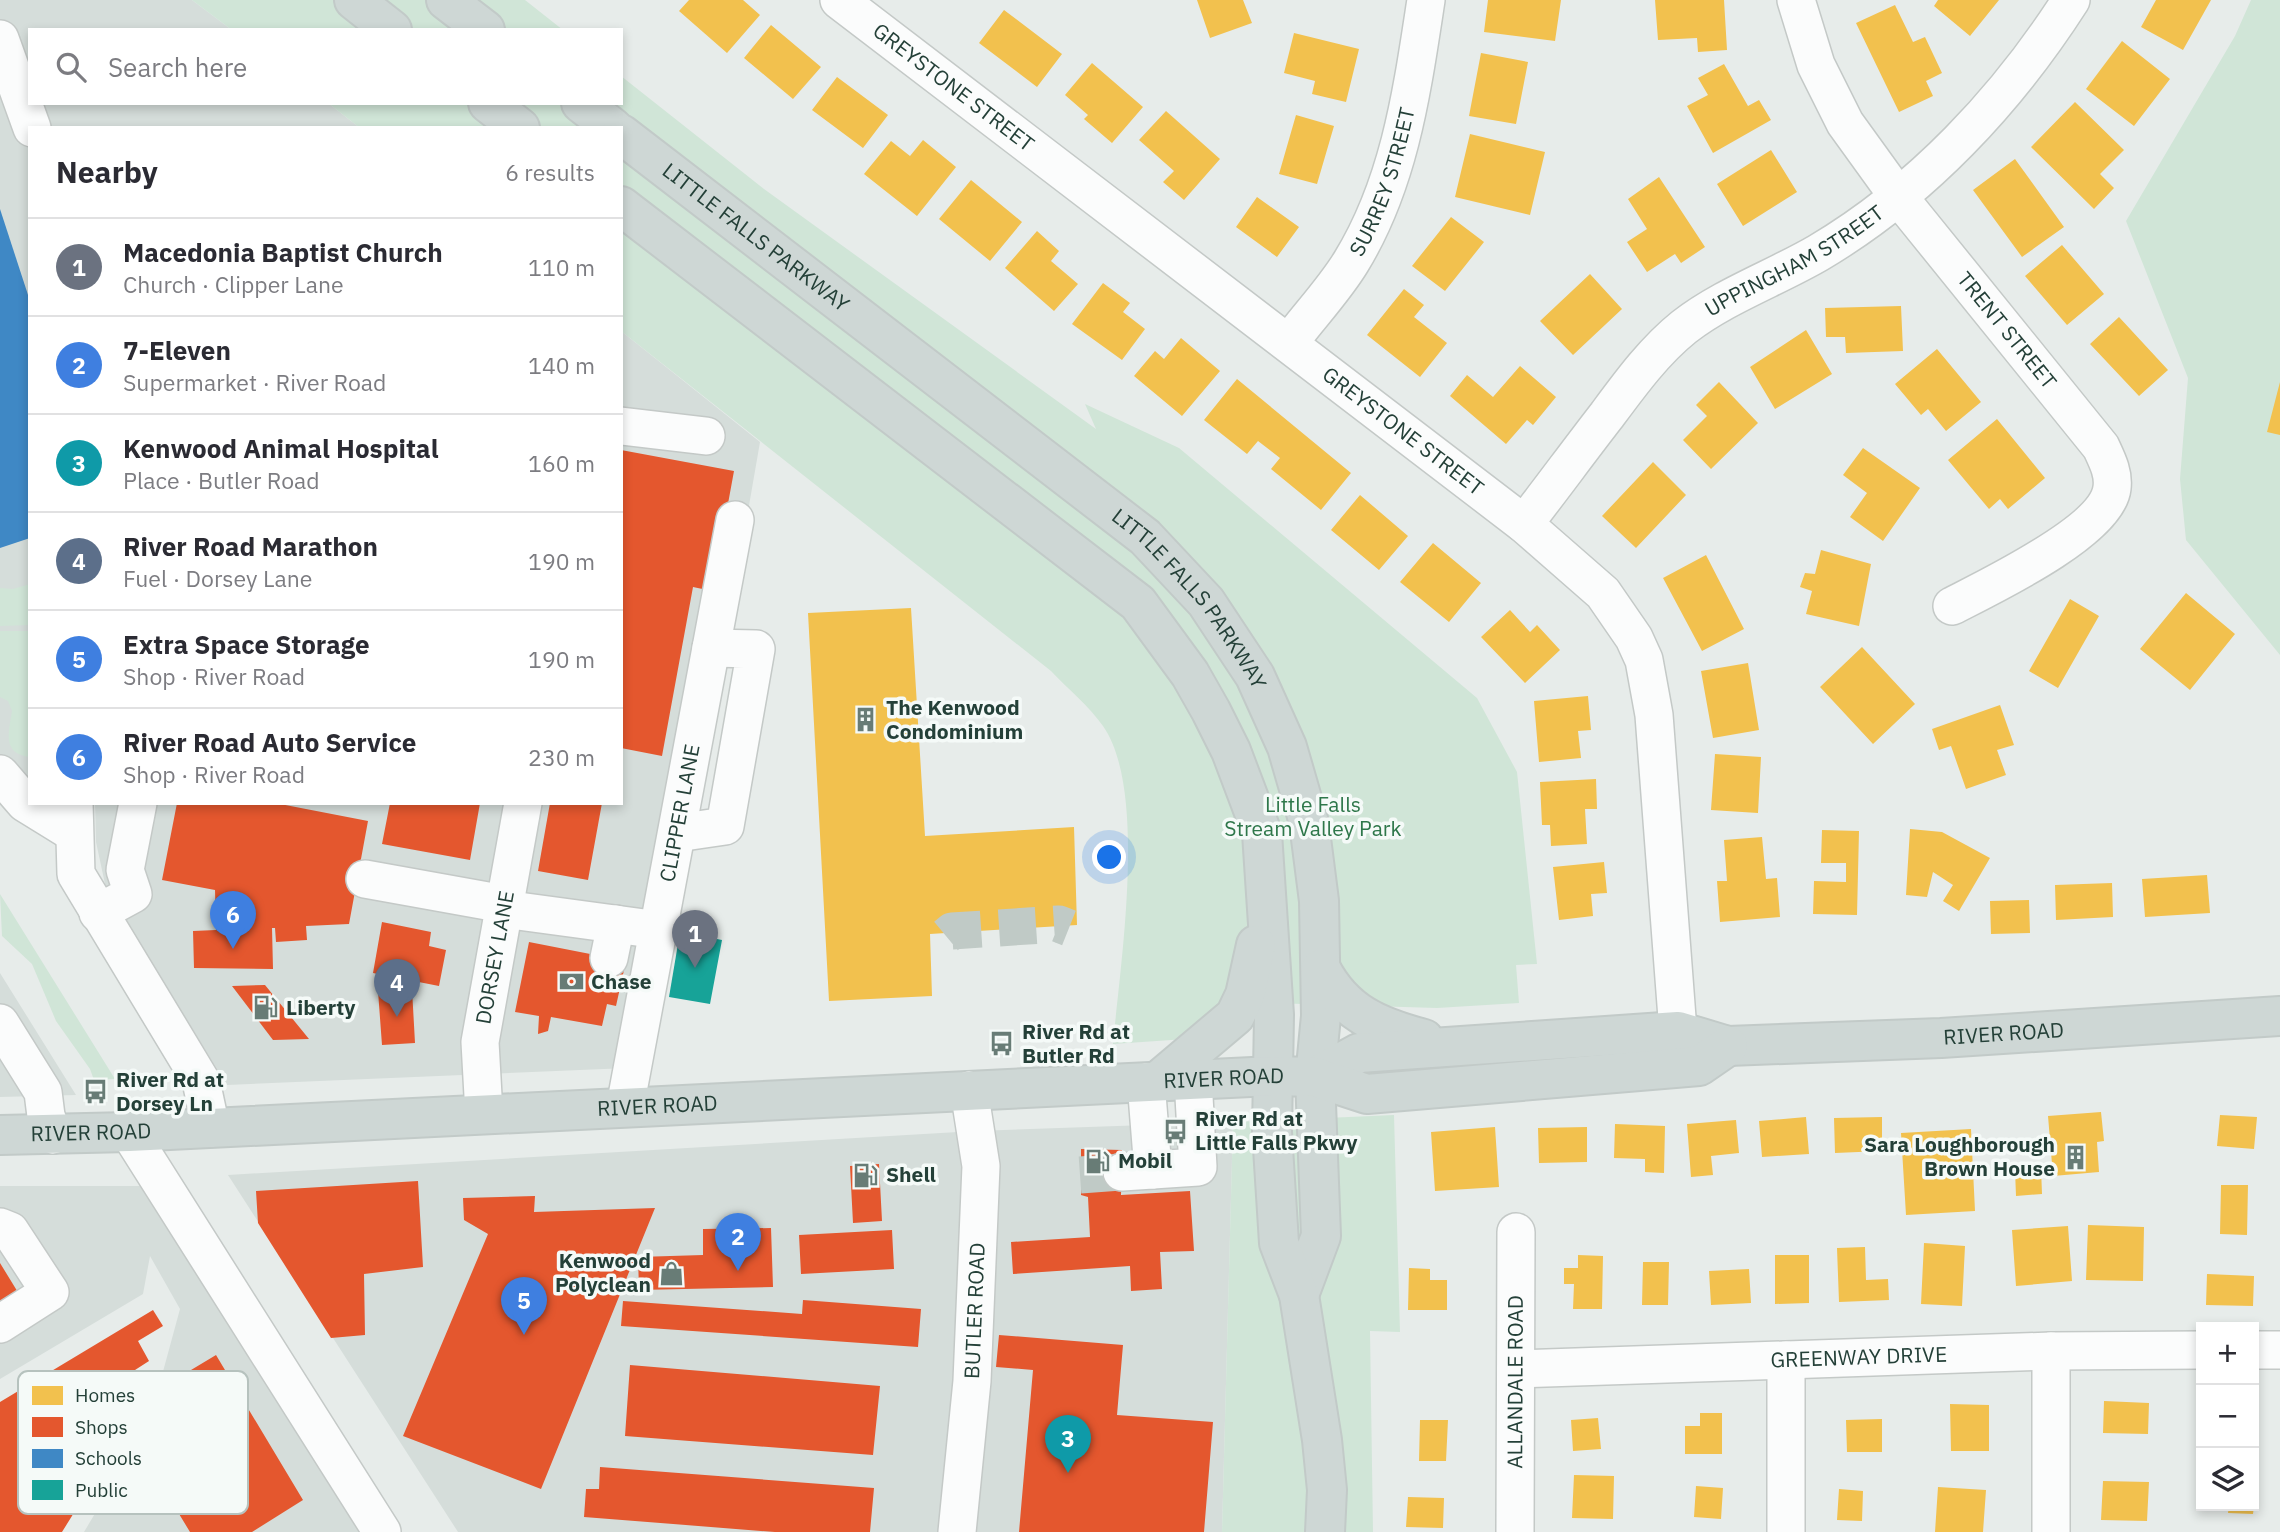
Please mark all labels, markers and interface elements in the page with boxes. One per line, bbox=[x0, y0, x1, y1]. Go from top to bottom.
street label: GREYSTONE STREET bbox=[868, 16, 1040, 157]
search box bbox=[28, 28, 623, 105]
icon: search bbox=[52, 48, 90, 86]
text: Search here bbox=[108, 50, 247, 84]
street label: SURREY STREET bbox=[1342, 105, 1421, 261]
text: Nearby bbox=[56, 152, 158, 191]
street label: LITTLE FALLS PARKWAY bbox=[657, 156, 856, 318]
text: 6 results bbox=[505, 157, 595, 187]
street label: UPPINGHAM STREET bbox=[1699, 198, 1889, 322]
text: Macedonia Baptist Church bbox=[123, 235, 443, 269]
text: 1 bbox=[72, 252, 86, 282]
text: 110 m bbox=[528, 252, 595, 282]
street label: TRENT STREET bbox=[1951, 265, 2063, 394]
text: Church · Clipper Lane bbox=[123, 269, 344, 299]
text: 7-Eleven bbox=[123, 333, 231, 367]
text: 2 bbox=[72, 350, 86, 380]
text: 140 m bbox=[528, 350, 595, 380]
street label: GREYSTONE STREET bbox=[1317, 360, 1490, 501]
text: Supermarket · River Road bbox=[123, 367, 386, 397]
text: Kenwood Animal Hospital bbox=[123, 431, 439, 465]
text: 3 bbox=[72, 448, 86, 478]
text: 160 m bbox=[528, 448, 595, 478]
text: Place · Butler Road bbox=[123, 465, 320, 495]
street label: LITTLE FALLS PARKWAY bbox=[1107, 502, 1274, 693]
text: River Road Marathon bbox=[123, 529, 378, 563]
text: 4 bbox=[72, 546, 86, 576]
text: 190 m bbox=[528, 546, 595, 576]
text: Fuel · Dorsey Lane bbox=[123, 563, 312, 593]
text: Extra Space Storage bbox=[123, 627, 370, 661]
text: 5 bbox=[72, 644, 86, 674]
text: 190 m bbox=[528, 644, 595, 674]
text: Shop · River Road bbox=[123, 661, 305, 691]
place label: The Kenwood Condominium bbox=[886, 693, 1023, 745]
building icon: The Kenwood Condominium bbox=[852, 706, 880, 734]
text: River Road Auto Service bbox=[123, 725, 416, 759]
text: 6 bbox=[72, 742, 86, 772]
text: 230 m bbox=[528, 742, 595, 772]
street label: CLIPPER LANE bbox=[652, 742, 706, 884]
text: Shop · River Road bbox=[123, 759, 305, 789]
park label: Little Falls Stream Valley Park bbox=[1224, 790, 1402, 842]
your location bbox=[1092, 840, 1126, 874]
street label: DORSEY LANE bbox=[468, 888, 520, 1026]
pin: 6 bbox=[210, 891, 256, 949]
pin: 1 bbox=[672, 910, 718, 968]
pin: 4 bbox=[374, 959, 420, 1017]
place label: Chase bbox=[591, 967, 652, 995]
bank icon: Chase bbox=[557, 968, 585, 996]
place label: Liberty bbox=[286, 993, 356, 1021]
fuel station icon: Liberty bbox=[252, 994, 280, 1022]
street label: RIVER ROAD bbox=[1942, 1015, 2065, 1051]
place label: River Rd at Butler Rd bbox=[1022, 1017, 1130, 1069]
bus stop icon: River Rd at Butler Rd bbox=[988, 1030, 1016, 1058]
street label: RIVER ROAD bbox=[1163, 1061, 1284, 1094]
place label: River Rd at Dorsey Ln bbox=[116, 1065, 224, 1117]
bus stop icon: River Rd at Dorsey Ln bbox=[82, 1078, 110, 1106]
street label: RIVER ROAD bbox=[596, 1088, 718, 1122]
place label: River Rd at Little Falls Pkwy bbox=[1195, 1104, 1358, 1156]
street label: RIVER ROAD bbox=[30, 1116, 152, 1147]
bus stop icon: River Rd at Little Falls Pkwy bbox=[1161, 1117, 1189, 1145]
place label: Sara Loughborough Brown House bbox=[1864, 1130, 2055, 1182]
building icon: Sara Loughborough Brown House bbox=[2061, 1143, 2089, 1171]
place label: Mobil bbox=[1118, 1146, 1172, 1174]
fuel station icon: Mobil bbox=[1084, 1147, 1112, 1175]
place label: Shell bbox=[886, 1160, 936, 1188]
fuel station icon: Shell bbox=[852, 1161, 880, 1189]
pin: 2 bbox=[715, 1213, 761, 1271]
street label: BUTLER ROAD bbox=[957, 1242, 991, 1380]
place label: Kenwood Polyclean bbox=[555, 1246, 651, 1298]
shop icon: Kenwood Polyclean bbox=[657, 1259, 685, 1287]
pin: 5 bbox=[501, 1277, 547, 1335]
street label: ALLANDALE ROAD bbox=[1500, 1295, 1529, 1469]
map controls bbox=[2196, 1322, 2259, 1511]
button: + bbox=[2196, 1322, 2259, 1385]
street label: GREENWAY DRIVE bbox=[1770, 1340, 1948, 1373]
legend bbox=[18, 1371, 248, 1514]
text: Homes bbox=[75, 1383, 135, 1407]
button: − bbox=[2196, 1385, 2259, 1448]
text: Shops bbox=[75, 1415, 128, 1439]
pin: 3 bbox=[1045, 1415, 1091, 1473]
text: Schools bbox=[75, 1446, 142, 1470]
button: layers bbox=[2196, 1448, 2259, 1511]
text: Public bbox=[75, 1478, 128, 1502]

